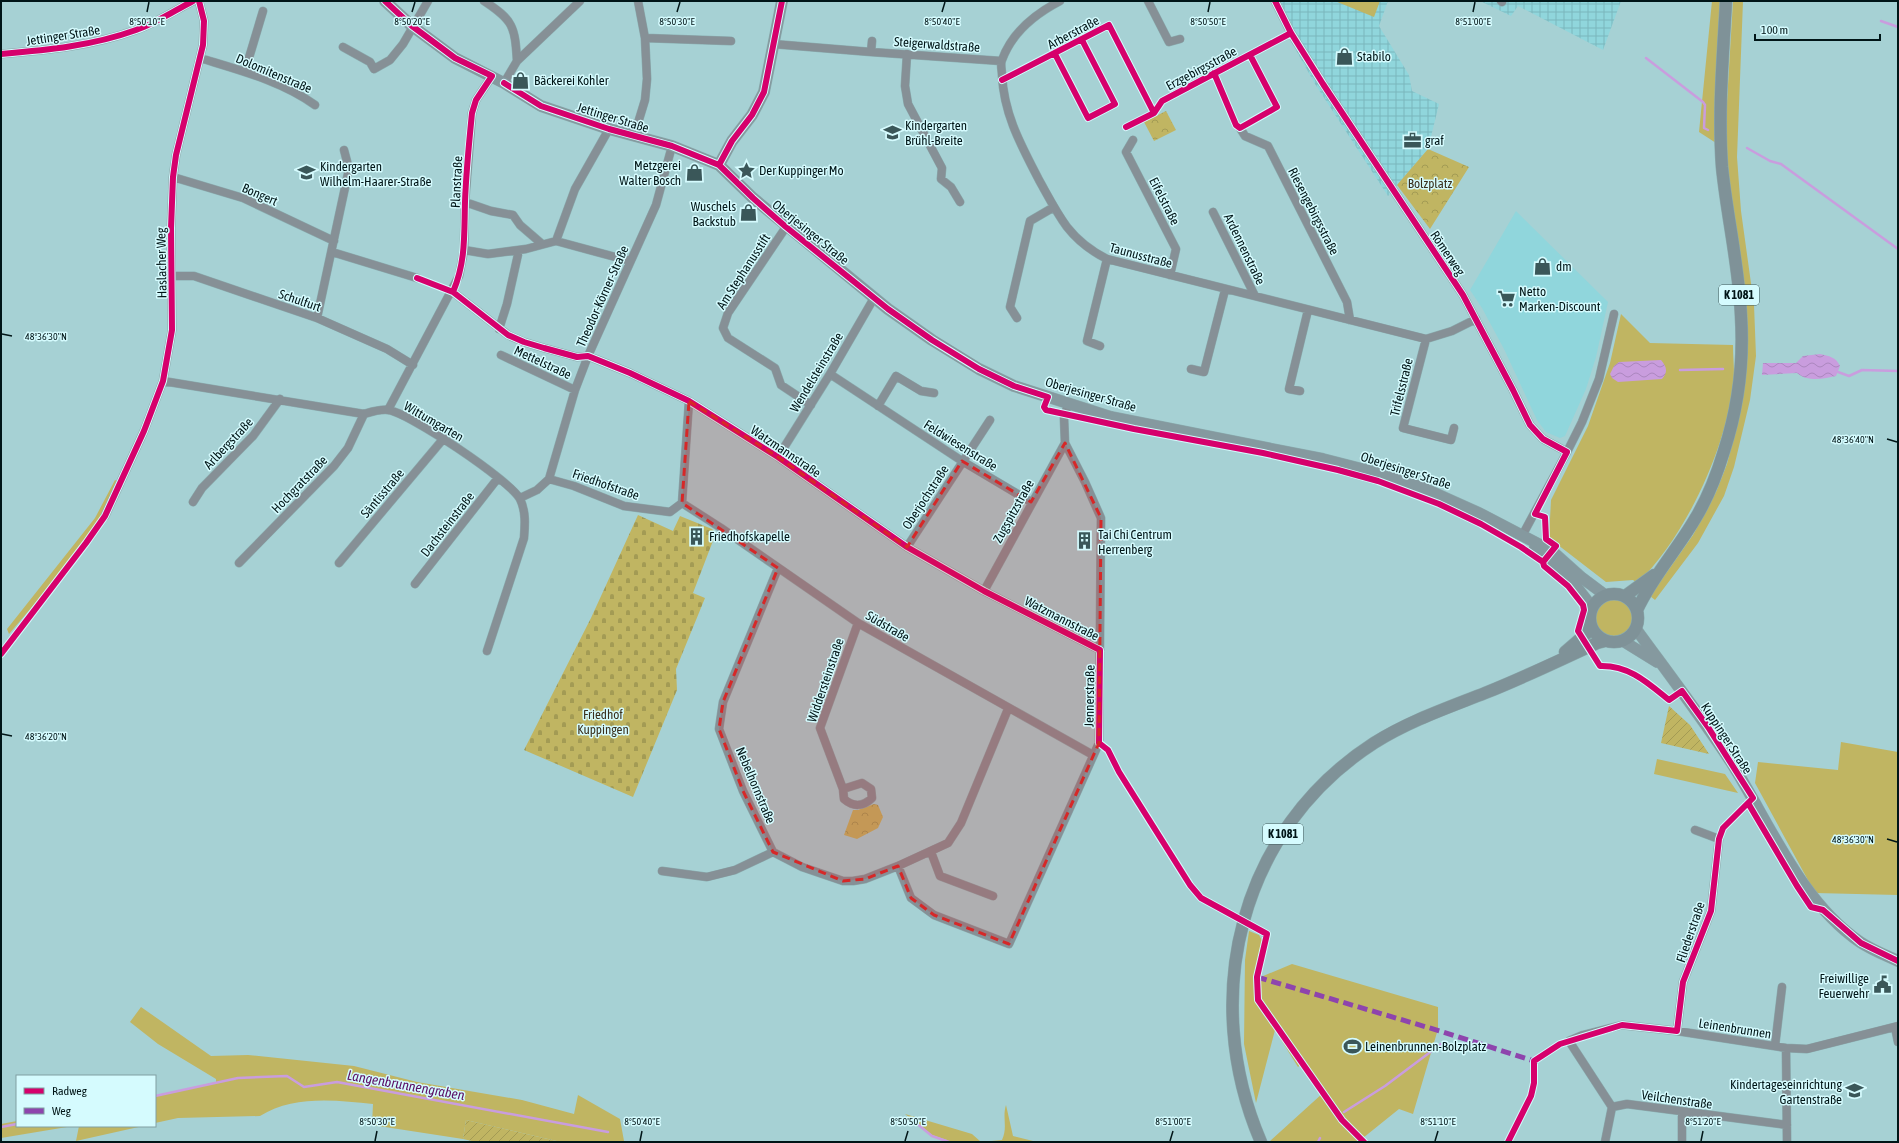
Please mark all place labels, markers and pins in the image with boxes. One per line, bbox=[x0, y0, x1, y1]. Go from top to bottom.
shop icon: Stabilo bbox=[1334, 46, 1354, 66]
place label: Stabilo bbox=[1357, 49, 1391, 64]
shop icon: Bäckerei Kohler bbox=[511, 70, 531, 90]
place label: Bäckerei Kohler bbox=[534, 73, 609, 88]
place label: Kindergarten Brühl-Breite bbox=[905, 118, 967, 148]
school or university icon: Kindergarten Brühl-Breite bbox=[882, 122, 902, 142]
office icon: graf bbox=[1402, 130, 1422, 150]
place label: graf bbox=[1425, 133, 1444, 148]
place label: Metzgerei Walter Bosch bbox=[619, 158, 681, 188]
place label: Kindergarten Wilhelm-Haarer-Straße bbox=[320, 159, 432, 189]
place icon: Der Kuppinger Mo bbox=[736, 160, 756, 180]
shop icon: Metzgerei Walter Bosch bbox=[684, 162, 704, 182]
school or university icon: Kindergarten Wilhelm-Haarer-Straße bbox=[297, 163, 317, 183]
place label: Der Kuppinger Mo bbox=[759, 163, 844, 178]
place label: Wuschels Backstub bbox=[691, 199, 736, 229]
shop icon: Wuschels Backstub bbox=[739, 203, 759, 223]
shop icon: dm bbox=[1533, 256, 1553, 276]
place label: dm bbox=[1556, 259, 1572, 274]
place label: Netto Marken-Discount bbox=[1519, 284, 1601, 314]
supermarket icon: Netto Marken-Discount bbox=[1496, 288, 1516, 308]
building icon: Friedhofskapelle bbox=[686, 526, 706, 546]
place label: Tai Chi Centrum Herrenberg bbox=[1098, 527, 1172, 557]
place label: Friedhofskapelle bbox=[709, 529, 790, 544]
building icon: Tai Chi Centrum Herrenberg bbox=[1075, 531, 1095, 551]
place label: Freiwillige Feuerwehr bbox=[1818, 971, 1869, 1001]
public building icon: Freiwillige Feuerwehr bbox=[1872, 975, 1892, 995]
sports icon: Leinenbrunnen-Bolzplatz bbox=[1342, 1036, 1362, 1056]
place label: Leinenbrunnen-Bolzplatz bbox=[1365, 1039, 1487, 1054]
place label: Kindertageseinrichtung Gartenstraße bbox=[1730, 1077, 1842, 1107]
school or university icon: Kindertageseinrichtung Gartenstraße bbox=[1845, 1081, 1865, 1101]

